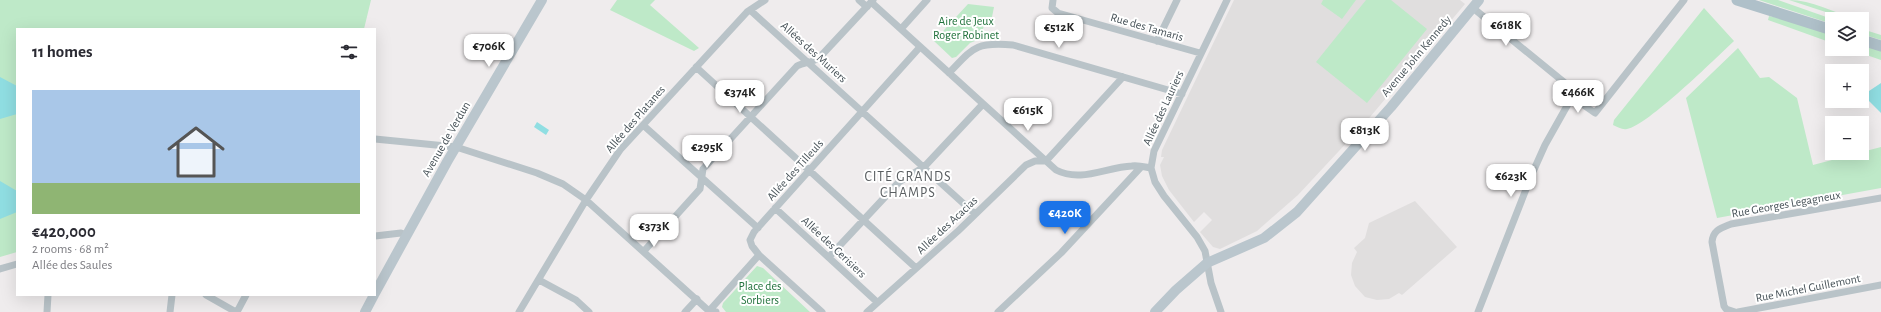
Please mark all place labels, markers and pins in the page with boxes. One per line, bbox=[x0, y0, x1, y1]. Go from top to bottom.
pin: €618K bbox=[1478, 13, 1534, 47]
pin: €512K bbox=[1031, 15, 1087, 49]
pin: €706K bbox=[461, 34, 517, 68]
pin: €374K bbox=[712, 80, 768, 114]
pin: €466K bbox=[1550, 80, 1606, 114]
pin: €615K bbox=[1000, 98, 1056, 132]
pin: €813K bbox=[1337, 118, 1393, 152]
pin: €295K bbox=[679, 135, 735, 169]
pin: €623K bbox=[1483, 164, 1539, 198]
pin: €420K bbox=[1037, 201, 1093, 235]
pin: €373K bbox=[626, 214, 682, 248]

